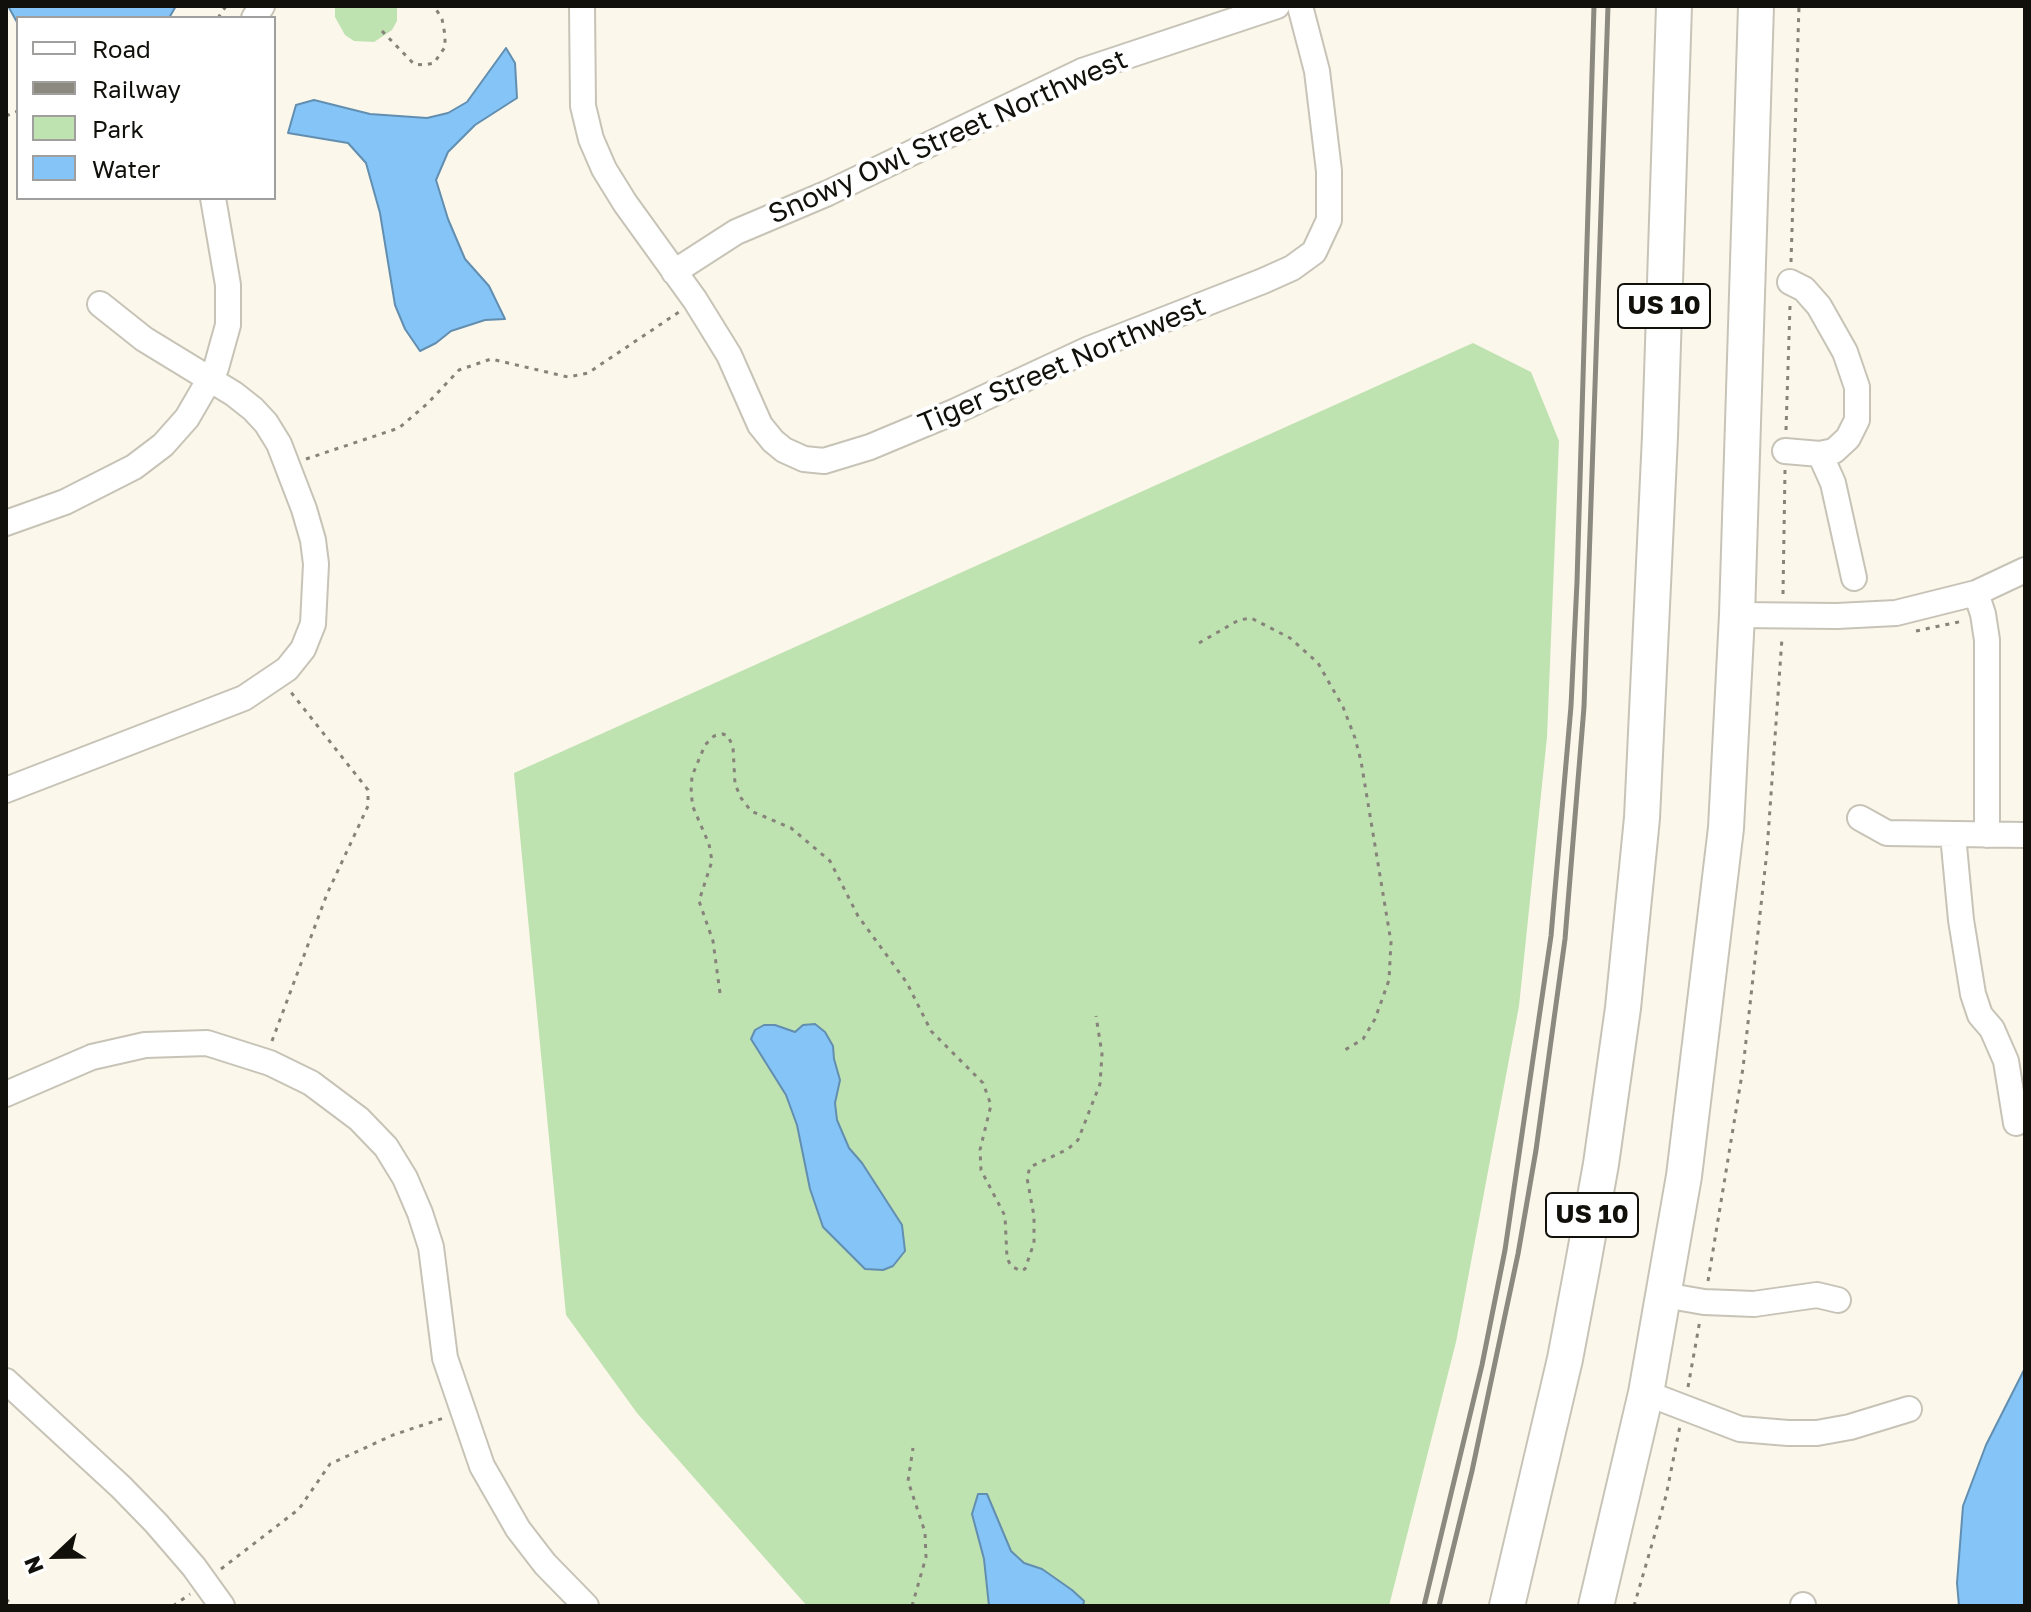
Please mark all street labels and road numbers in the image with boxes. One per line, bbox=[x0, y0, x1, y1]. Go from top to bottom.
street label: Snowy Owl Street Northwest bbox=[763, 43, 1133, 231]
road number: US 10 bbox=[1618, 284, 1710, 328]
street label: Tiger Street Northwest bbox=[913, 289, 1211, 441]
road number: US 10 bbox=[1546, 1193, 1638, 1237]

